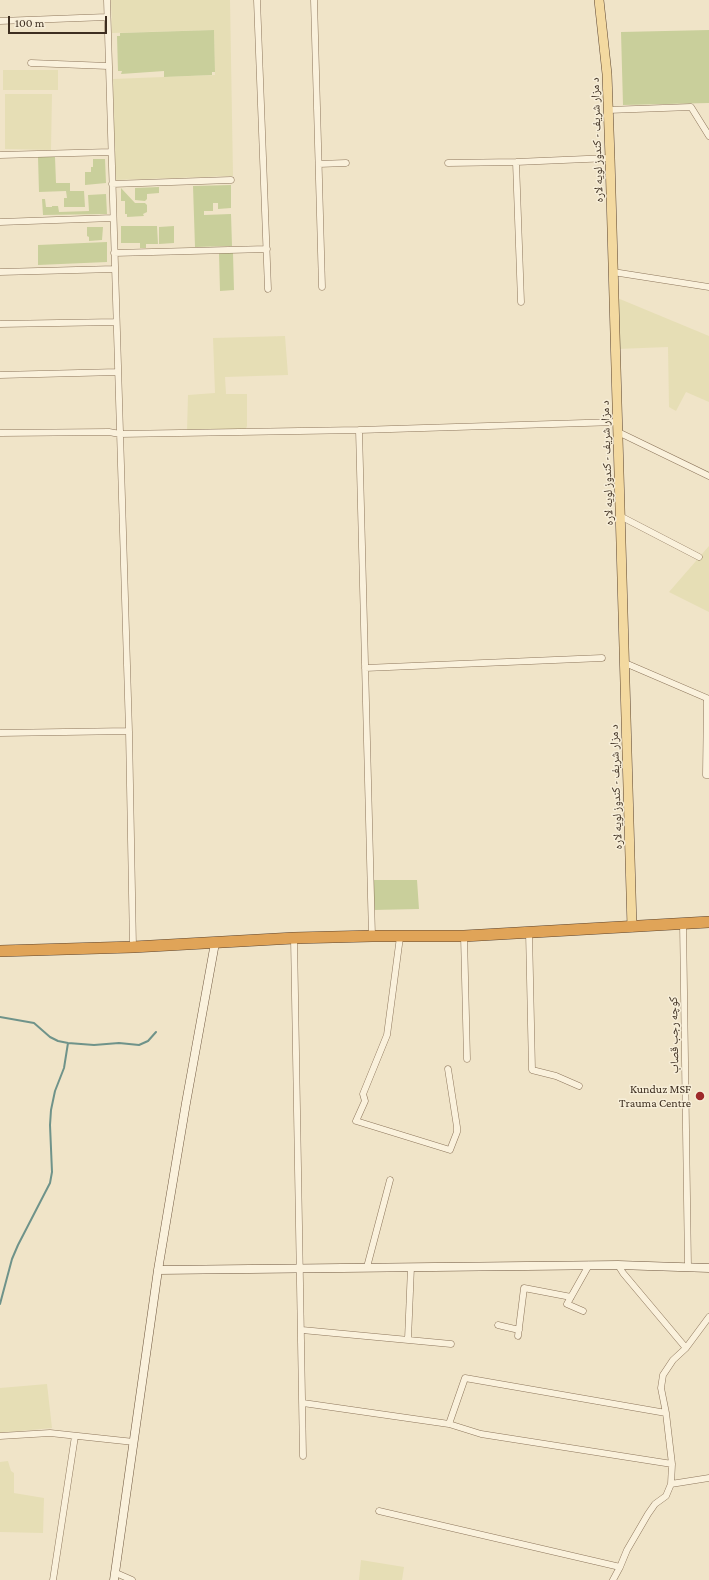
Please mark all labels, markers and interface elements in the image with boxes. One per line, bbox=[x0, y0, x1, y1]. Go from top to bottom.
scale bar bbox=[10, 8, 109, 34]
text: 100 m bbox=[15, 16, 44, 30]
street label: د مزار شریف - کندوز لویه لاره bbox=[588, 77, 606, 203]
street label: د مزار شریف - کندوز لویه لاره bbox=[598, 400, 616, 526]
street label: د مزار شریف - کندوز لویه لاره bbox=[607, 724, 625, 850]
street label: کوچه رجب قصاب bbox=[666, 996, 682, 1074]
place label: Kunduz MSF Trauma Centre bbox=[619, 1082, 691, 1110]
marker: Kunduz MSF Trauma Centre bbox=[694, 1090, 706, 1102]

